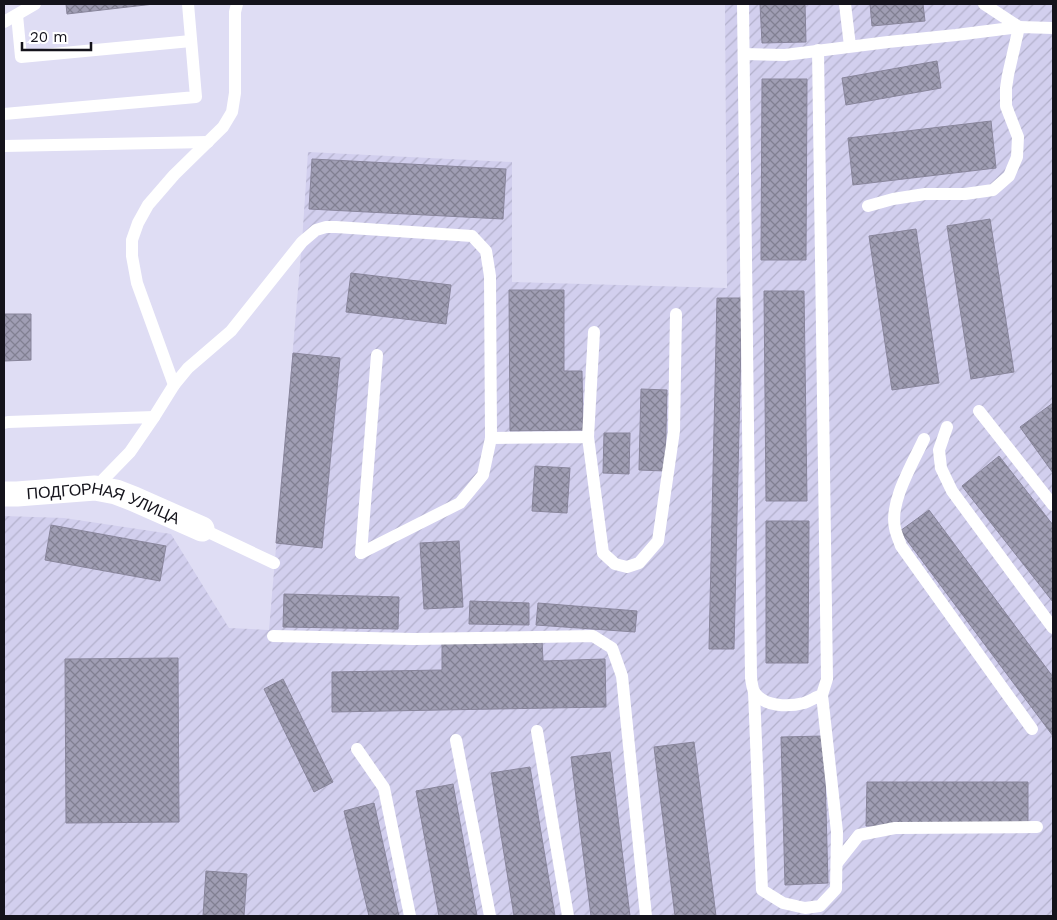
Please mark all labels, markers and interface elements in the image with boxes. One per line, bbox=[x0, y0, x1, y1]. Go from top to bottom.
scale bar bbox=[22, 20, 91, 52]
text: 20 m bbox=[30, 28, 68, 46]
street label: ПОДГОРНАЯ УЛИЦА bbox=[26, 479, 183, 528]

